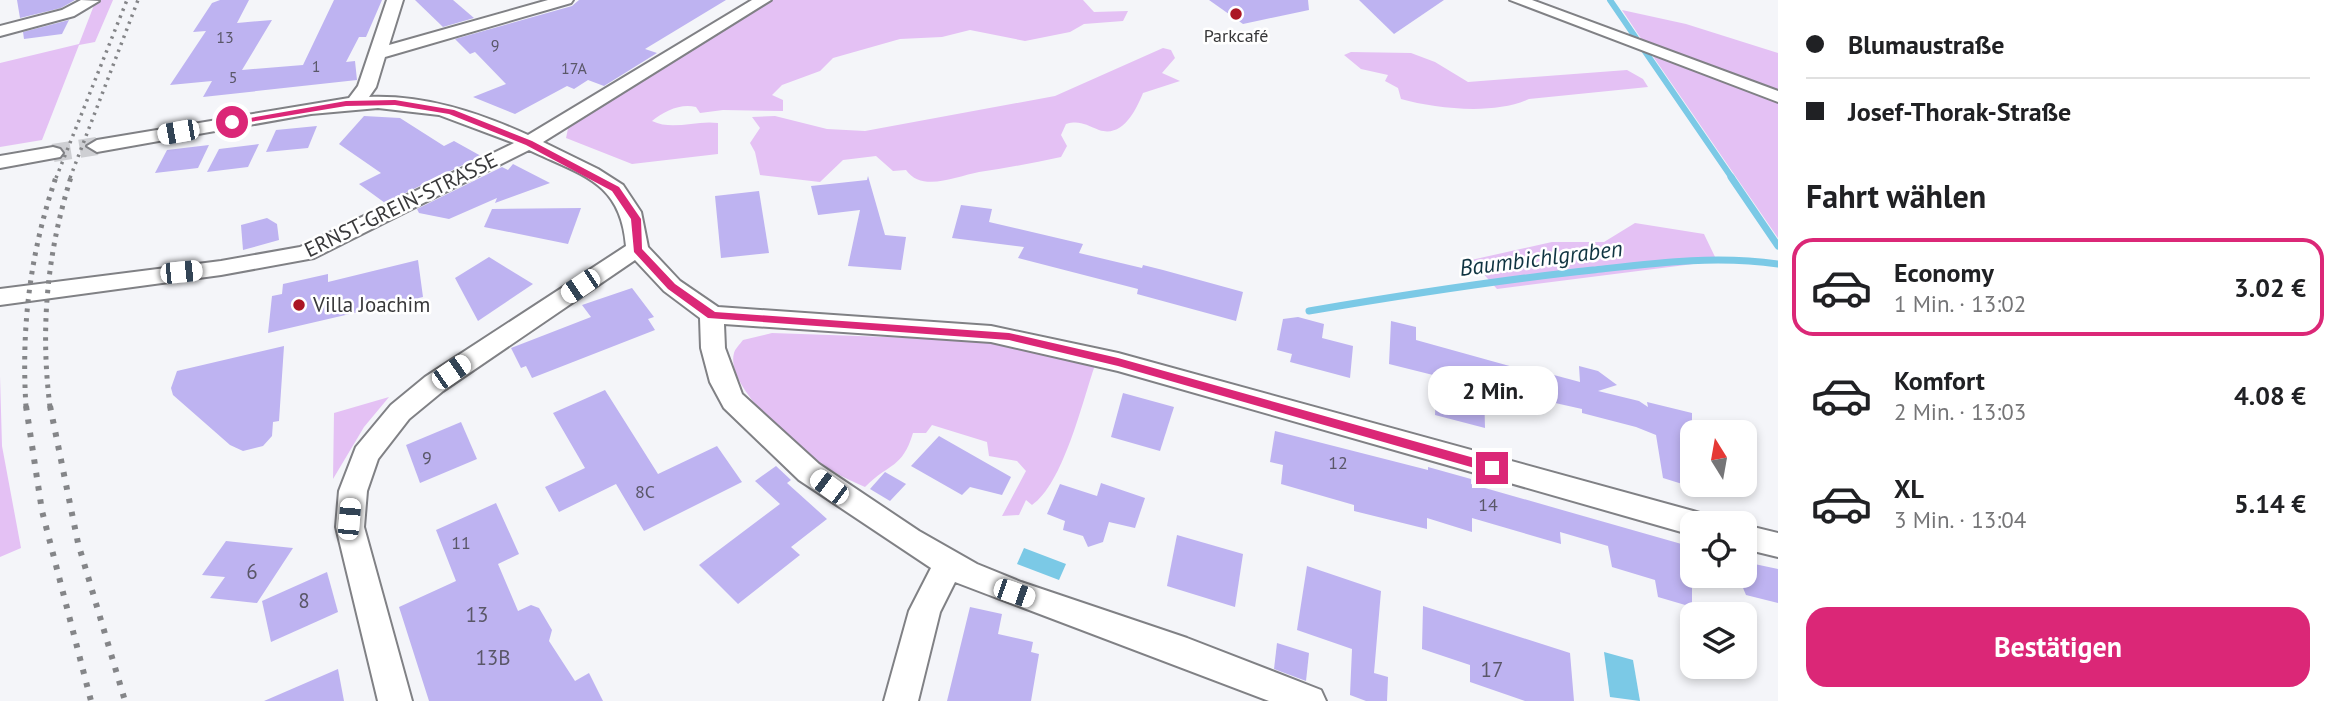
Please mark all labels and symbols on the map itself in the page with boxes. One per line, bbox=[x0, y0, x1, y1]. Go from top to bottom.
marker: Parkcafé bbox=[1228, 6, 1244, 22]
place label: Parkcafé bbox=[1204, 24, 1268, 47]
house number: 13 bbox=[216, 27, 234, 47]
house number: 9 bbox=[491, 35, 499, 55]
house number: 1 bbox=[312, 56, 320, 76]
house number: 17A bbox=[561, 58, 588, 78]
house number: 5 bbox=[229, 67, 237, 87]
route start bbox=[216, 106, 248, 138]
car bbox=[156, 118, 201, 146]
street label: ERNST-GREIN-STRASSE bbox=[300, 146, 502, 263]
water label: Baumbichlgraben bbox=[1458, 233, 1624, 282]
car bbox=[160, 259, 203, 285]
car bbox=[557, 266, 604, 306]
place label: Villa Joachim bbox=[312, 291, 430, 318]
marker: Villa Joachim bbox=[291, 297, 307, 313]
car bbox=[428, 351, 475, 393]
callout: 2 Min. bbox=[1427, 366, 1557, 416]
north arrow bbox=[1680, 420, 1757, 497]
house number: 9 bbox=[422, 446, 432, 469]
house number: 12 bbox=[1328, 451, 1348, 474]
route end bbox=[1476, 452, 1508, 484]
car bbox=[806, 466, 853, 508]
house number: 8C bbox=[635, 480, 655, 503]
house number: 14 bbox=[1478, 493, 1498, 516]
car bbox=[337, 497, 362, 541]
house number: 11 bbox=[451, 531, 471, 554]
house number: 6 bbox=[246, 558, 258, 585]
car bbox=[991, 576, 1038, 610]
house number: 8 bbox=[298, 587, 310, 614]
house number: 13 bbox=[466, 601, 488, 628]
house number: 13B bbox=[475, 644, 511, 671]
house number: 17 bbox=[1481, 656, 1503, 683]

